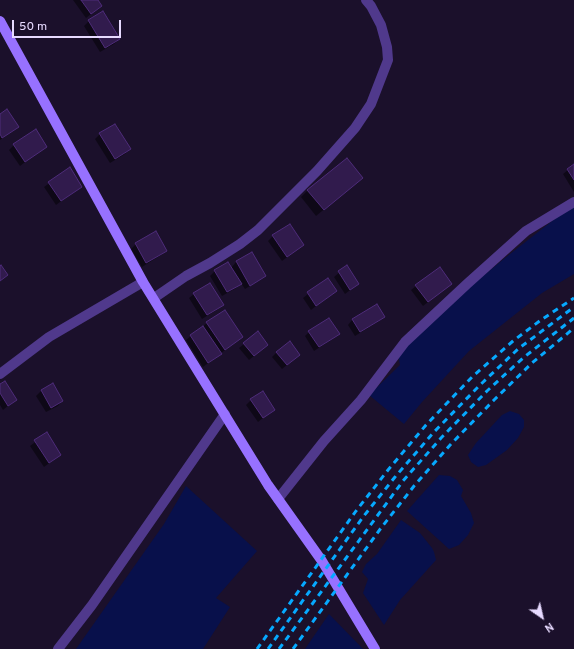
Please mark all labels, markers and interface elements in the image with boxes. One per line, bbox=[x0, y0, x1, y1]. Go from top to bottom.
scale bar bbox=[14, 12, 123, 38]
text: 50 m bbox=[19, 19, 47, 35]
north arrow bbox=[522, 597, 562, 637]
text: N bbox=[542, 619, 556, 635]

